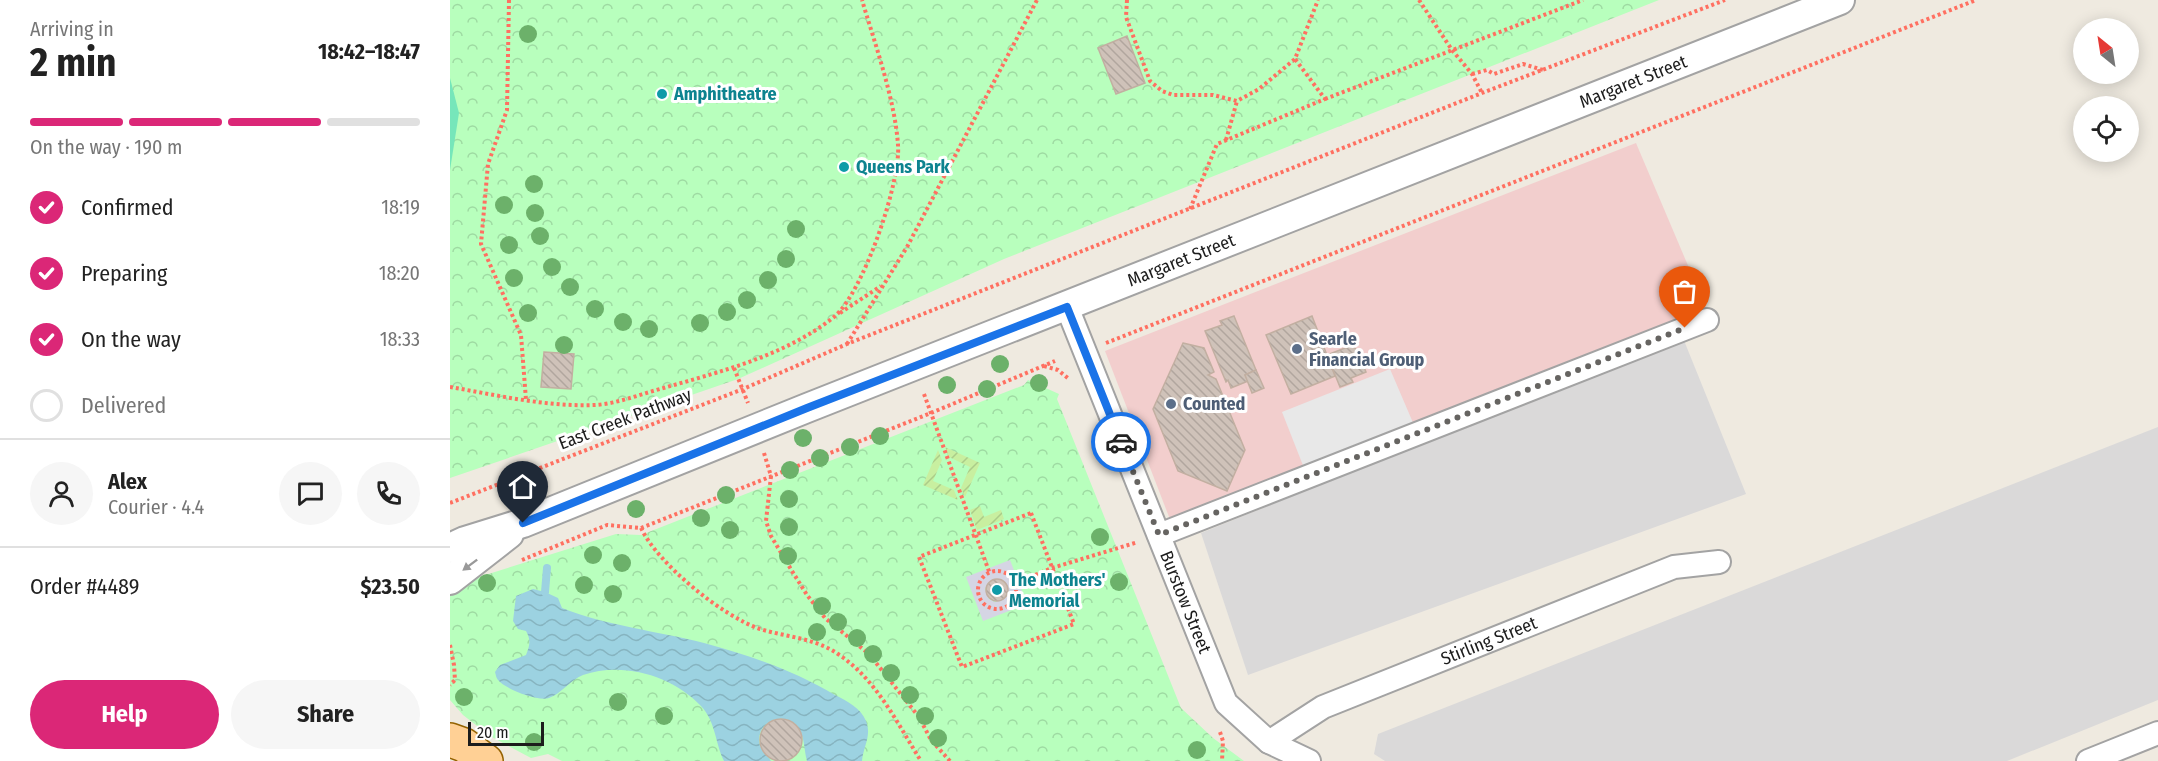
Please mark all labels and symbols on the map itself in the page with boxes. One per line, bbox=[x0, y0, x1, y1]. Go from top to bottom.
north arrow bbox=[2073, 18, 2139, 84]
street label: Margaret Street bbox=[1576, 51, 1690, 113]
place label: Amphitheatre bbox=[673, 83, 777, 105]
marker: Amphitheatre bbox=[655, 87, 669, 101]
place label: Queens Park bbox=[856, 156, 950, 178]
marker: Queens Park bbox=[837, 160, 851, 174]
street label: Margaret Street bbox=[1124, 229, 1238, 291]
pin bbox=[1659, 266, 1710, 328]
place label: Searle Financial Group bbox=[1309, 328, 1425, 371]
marker: Searle Financial Group bbox=[1290, 342, 1304, 356]
street label: East Creek Pathway bbox=[555, 384, 695, 454]
place label: Counted bbox=[1183, 393, 1245, 415]
marker: Counted bbox=[1164, 397, 1178, 411]
courier bbox=[1091, 412, 1151, 472]
pin bbox=[497, 461, 548, 523]
street label: Burstow Street bbox=[1155, 548, 1216, 657]
one-way arrow bbox=[462, 558, 477, 570]
place label: The Mothers' Memorial bbox=[1009, 569, 1106, 612]
marker: The Mothers' Memorial bbox=[990, 583, 1004, 597]
street label: Stirling Street bbox=[1438, 612, 1540, 670]
scale bar bbox=[468, 719, 544, 746]

